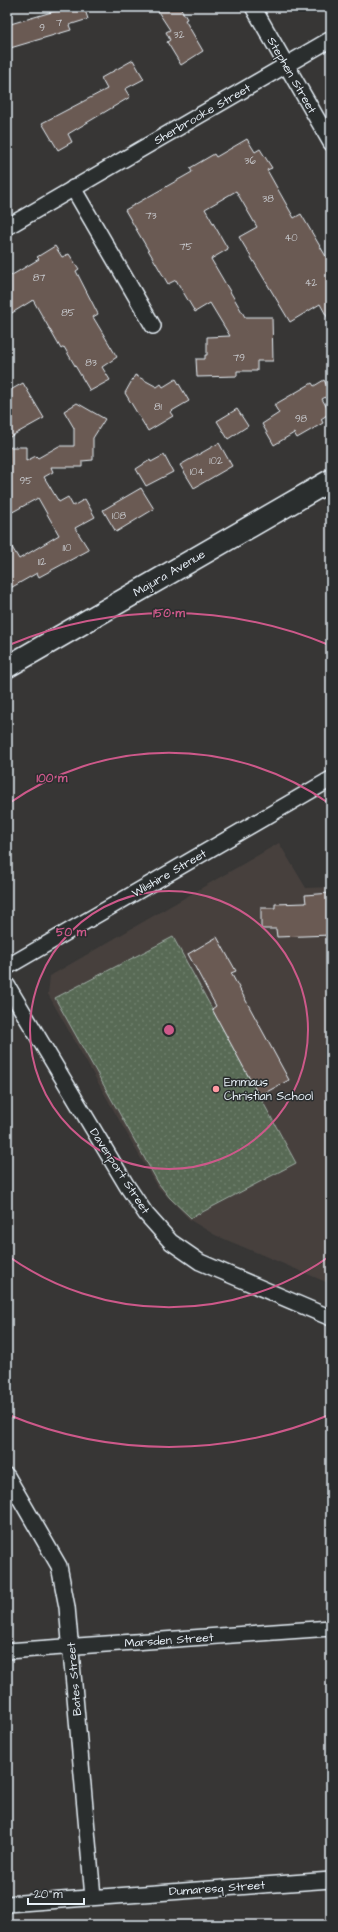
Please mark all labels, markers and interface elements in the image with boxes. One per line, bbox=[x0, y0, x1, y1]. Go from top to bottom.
house number: 7 bbox=[56, 16, 62, 30]
house number: 9 bbox=[39, 21, 45, 35]
house number: 32 bbox=[174, 28, 185, 42]
street label: Stephen Street bbox=[263, 34, 320, 117]
street label: Sherbrooke Street bbox=[151, 80, 254, 149]
house number: 36 bbox=[244, 154, 256, 168]
house number: 38 bbox=[262, 192, 274, 206]
house number: 73 bbox=[145, 209, 157, 223]
house number: 40 bbox=[284, 231, 298, 245]
house number: 75 bbox=[179, 240, 193, 254]
house number: 87 bbox=[33, 271, 45, 285]
house number: 42 bbox=[305, 276, 318, 290]
house number: 85 bbox=[61, 306, 75, 320]
house number: 79 bbox=[233, 351, 245, 365]
house number: 83 bbox=[85, 356, 97, 370]
house number: 81 bbox=[154, 400, 163, 414]
house number: 98 bbox=[295, 412, 308, 426]
house number: 102 bbox=[209, 454, 223, 468]
house number: 104 bbox=[190, 465, 204, 479]
house number: 95 bbox=[20, 474, 32, 488]
house number: 108 bbox=[112, 509, 127, 523]
house number: 110 bbox=[63, 541, 71, 555]
street label: Majura Avenue bbox=[130, 546, 209, 601]
house number: 112 bbox=[38, 555, 46, 569]
text: 150 m bbox=[153, 605, 186, 622]
text: 100 m bbox=[37, 770, 68, 787]
street label: Wilshire Street bbox=[129, 845, 210, 902]
text: 50 m bbox=[56, 924, 87, 941]
centre of rings bbox=[162, 1023, 176, 1037]
place label: Emmaus Christian School bbox=[224, 1074, 313, 1105]
marker: Emmaus Christian School bbox=[211, 1084, 221, 1094]
street label: Davenport Street bbox=[85, 1125, 154, 1218]
street label: Marsden Street bbox=[124, 1629, 214, 1652]
street label: Bates Street bbox=[63, 1641, 86, 1716]
street label: Dumaresq Street bbox=[168, 1877, 266, 1900]
scale bar bbox=[28, 1880, 84, 1906]
text: 20 m bbox=[34, 1886, 63, 1903]

